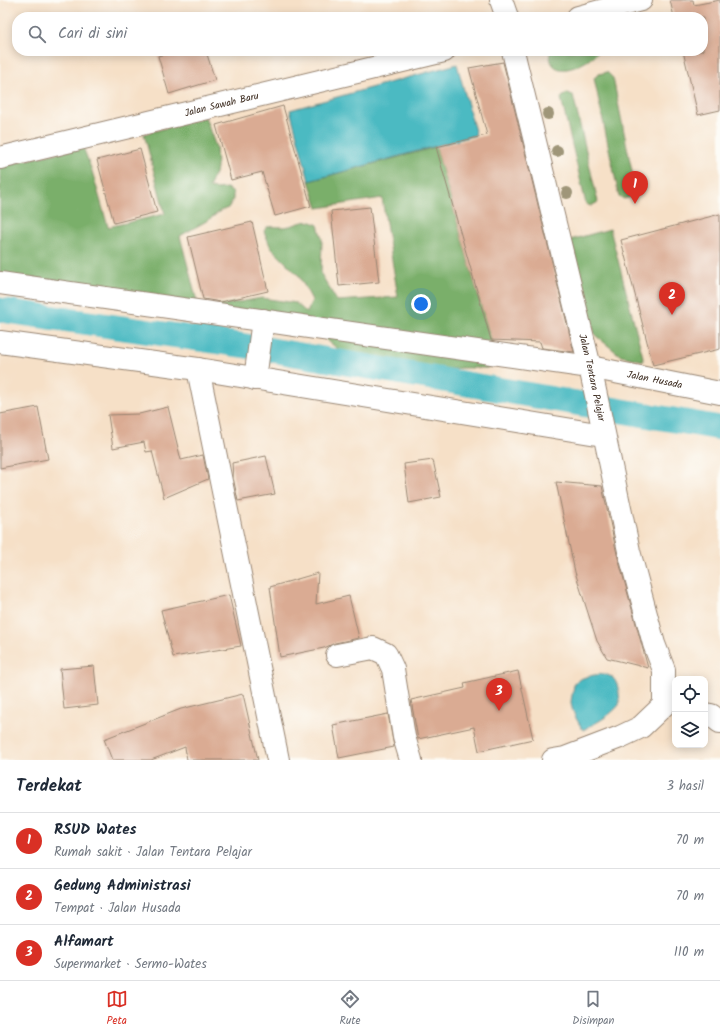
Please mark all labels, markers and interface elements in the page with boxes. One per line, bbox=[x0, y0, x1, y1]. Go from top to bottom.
search box bbox=[12, 12, 708, 56]
text: Cari di sini bbox=[58, 22, 127, 46]
icon: search bbox=[26, 23, 48, 45]
street label: Jalan Sawah Baru bbox=[183, 88, 261, 121]
pin: 1 bbox=[622, 171, 648, 204]
pin: 2 bbox=[659, 282, 685, 315]
your location bbox=[411, 294, 431, 314]
street label: Jalan Tentara Pelajar bbox=[574, 332, 609, 424]
street label: Jalan Husada bbox=[626, 367, 684, 393]
map controls bbox=[672, 676, 708, 748]
button: locate bbox=[672, 676, 708, 712]
pin: 3 bbox=[486, 678, 512, 711]
button: layers bbox=[672, 712, 708, 748]
text: Terdekat bbox=[16, 773, 82, 800]
text: 3 hasil bbox=[666, 776, 704, 797]
text: RSUD Wates bbox=[54, 818, 137, 842]
text: 1 bbox=[27, 830, 31, 851]
text: 70 m bbox=[676, 830, 704, 851]
text: Rumah sakit · Jalan Tentara Pelajar bbox=[54, 842, 252, 863]
text: Gedung Administrasi bbox=[54, 874, 191, 898]
text: 2 bbox=[25, 886, 33, 907]
text: 70 m bbox=[676, 886, 704, 907]
text: Tempat · Jalan Husada bbox=[54, 898, 181, 919]
text: Alfamart bbox=[54, 930, 114, 954]
text: 3 bbox=[25, 942, 33, 963]
text: 110 m bbox=[674, 942, 704, 963]
text: Supermarket · Sermo-Wates bbox=[54, 954, 207, 975]
tab: Peta bbox=[106, 988, 128, 1030]
tab: Rute bbox=[339, 988, 361, 1030]
tab: Disimpan bbox=[572, 988, 614, 1030]

